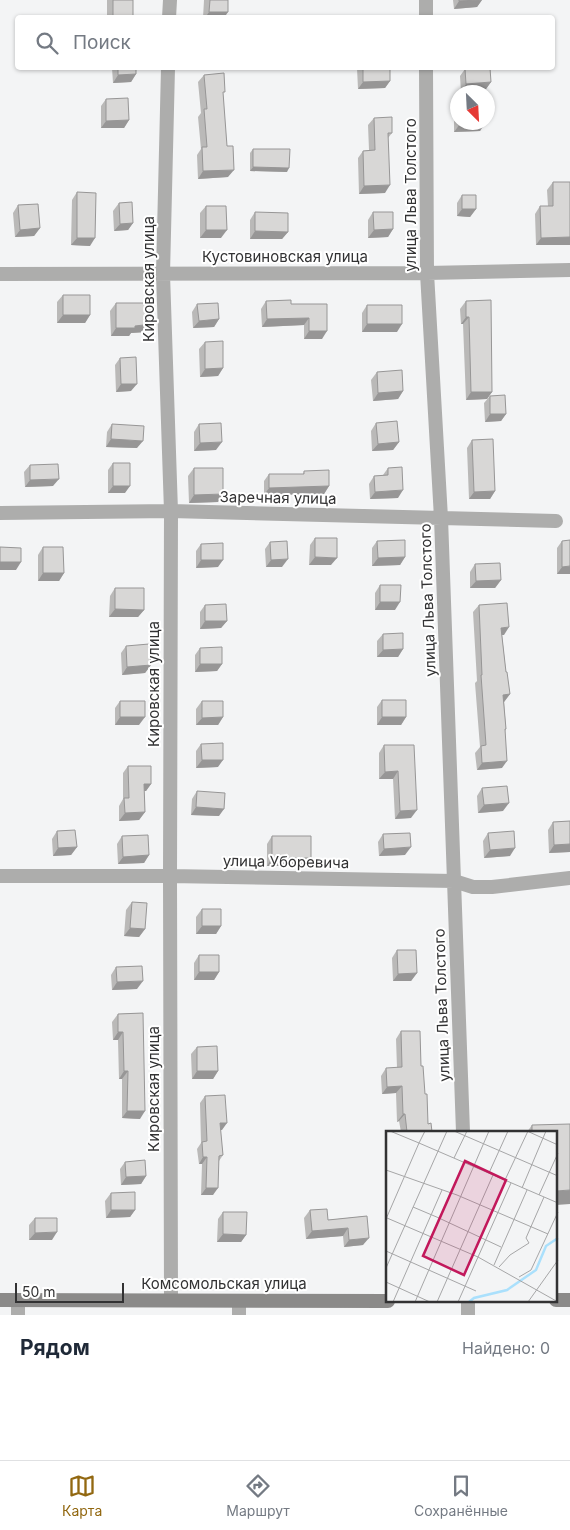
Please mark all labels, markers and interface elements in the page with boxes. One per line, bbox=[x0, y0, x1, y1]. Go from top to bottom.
search box bbox=[15, 15, 555, 70]
icon: search bbox=[33, 29, 61, 57]
text: Поиск bbox=[73, 31, 131, 54]
north arrow bbox=[450, 85, 495, 130]
street label: улица Льва Толстого bbox=[401, 118, 420, 272]
street label: Кировская улица bbox=[139, 216, 158, 342]
street label: Кустовиновская улица bbox=[202, 247, 368, 266]
street label: Заречная улица bbox=[219, 487, 337, 508]
street label: улица Льва Толстого bbox=[415, 523, 440, 677]
street label: Кировская улица bbox=[144, 621, 163, 747]
street label: улица Уборевича bbox=[223, 851, 349, 872]
street label: улица Льва Толстого bbox=[429, 928, 454, 1082]
street label: Кировская улица bbox=[144, 1026, 163, 1152]
inset map bbox=[386, 1131, 558, 1302]
street label: Комсомольская улица bbox=[141, 1274, 307, 1293]
scale bar bbox=[15, 1280, 124, 1303]
text: 50 m bbox=[22, 1283, 56, 1300]
text: Рядом bbox=[20, 1335, 90, 1360]
text: Найдено: 0 bbox=[462, 1338, 550, 1358]
tab: Карта bbox=[62, 1472, 102, 1519]
tab: Маршрут bbox=[226, 1472, 290, 1519]
tab: Сохранённые bbox=[414, 1472, 508, 1519]

